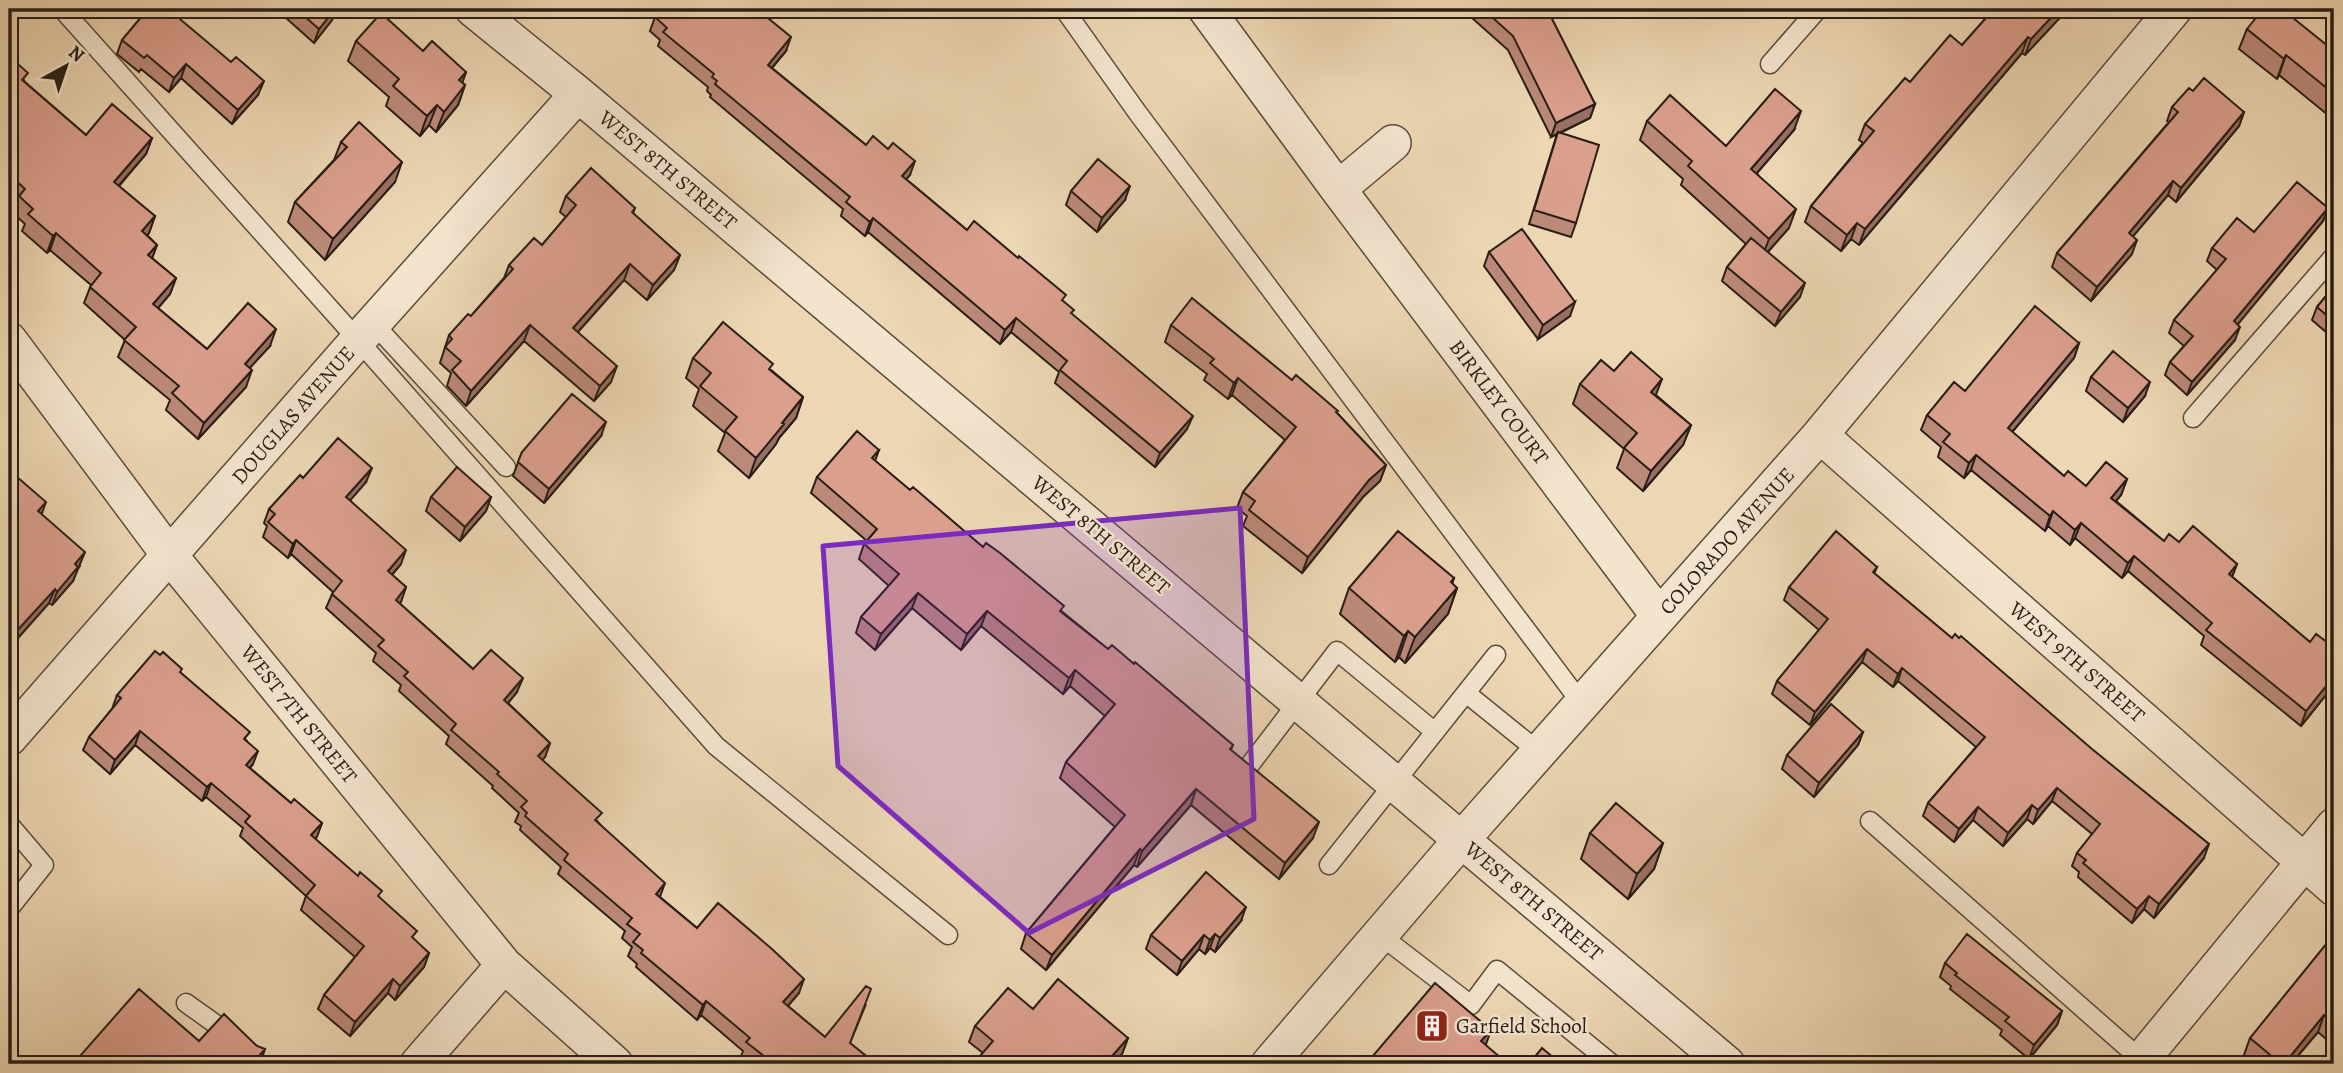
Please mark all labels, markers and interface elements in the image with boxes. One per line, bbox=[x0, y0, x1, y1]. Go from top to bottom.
north arrow bbox=[32, 32, 102, 102]
text: N bbox=[63, 39, 90, 68]
street label: WEST 8TH STREET bbox=[592, 103, 743, 236]
street label: BIRKLEY COURT bbox=[1443, 334, 1556, 471]
street label: DOUGLAS AVENUE bbox=[225, 340, 361, 490]
street label: COLORADO AVENUE bbox=[1653, 461, 1801, 621]
street label: WEST 8TH STREET bbox=[1025, 468, 1176, 601]
street label: WEST 9TH STREET bbox=[2002, 595, 2151, 729]
street label: WEST 7TH STREET bbox=[234, 638, 364, 790]
street label: WEST 8TH STREET bbox=[1458, 834, 1609, 967]
building icon: Garfield School bbox=[1413, 1007, 1451, 1045]
place label: Garfield School bbox=[1456, 1012, 1587, 1040]

